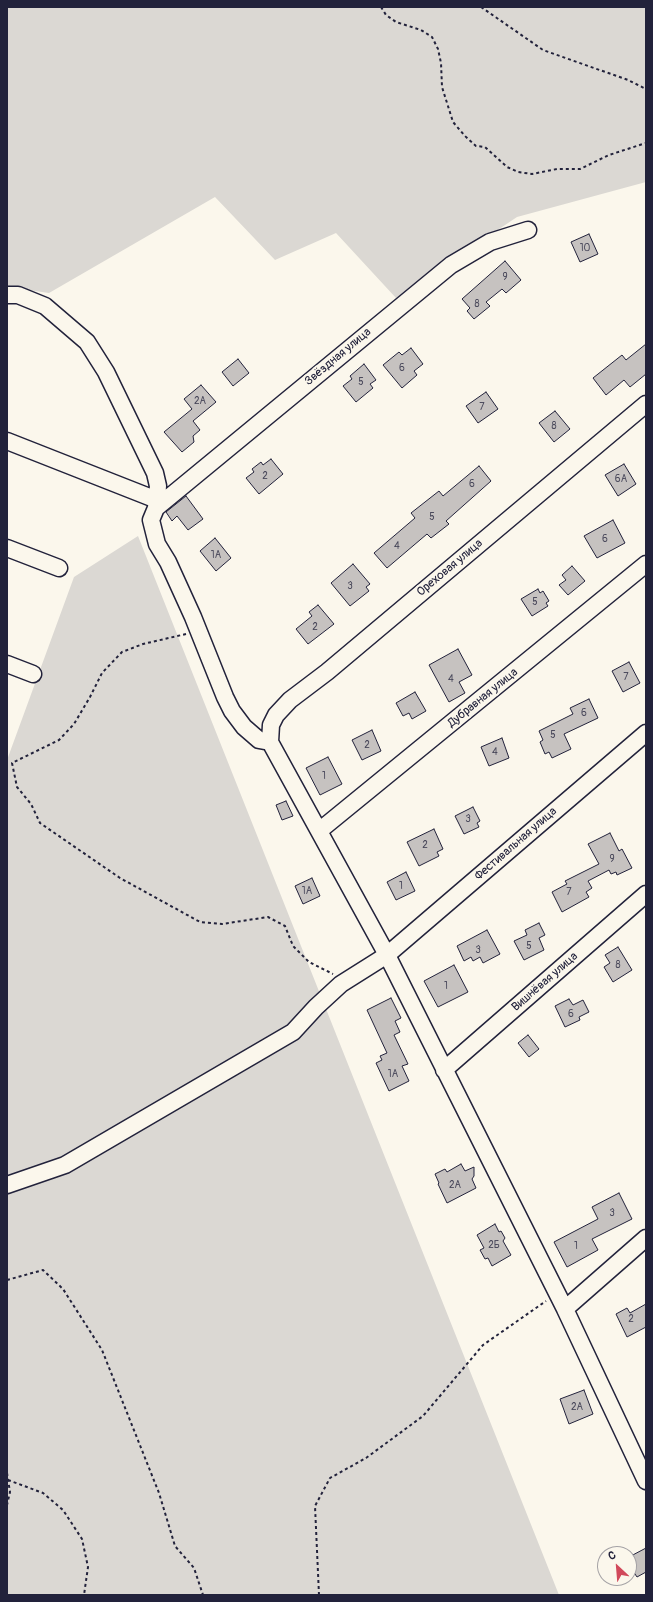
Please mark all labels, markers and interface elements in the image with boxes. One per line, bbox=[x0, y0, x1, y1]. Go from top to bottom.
house number: 10 bbox=[580, 242, 590, 254]
house number: 9 bbox=[502, 271, 508, 283]
house number: 8 bbox=[474, 298, 480, 310]
street label: Звёздная улица bbox=[302, 325, 374, 389]
house number: 6 bbox=[399, 362, 405, 374]
house number: 5 bbox=[358, 376, 364, 388]
house number: 2А bbox=[194, 395, 206, 407]
house number: 7 bbox=[479, 401, 485, 413]
house number: 8 bbox=[551, 420, 557, 432]
house number: 2 bbox=[262, 470, 268, 482]
house number: 6А bbox=[615, 473, 627, 485]
house number: 6 bbox=[469, 478, 475, 490]
house number: 5 bbox=[429, 511, 435, 523]
house number: 6 bbox=[602, 533, 608, 545]
street label: Ореховая улица bbox=[414, 536, 486, 600]
house number: 4 bbox=[394, 540, 400, 552]
house number: 1А bbox=[211, 549, 221, 561]
house number: 3 bbox=[347, 580, 353, 592]
house number: 5 bbox=[532, 596, 538, 608]
house number: 2 bbox=[312, 621, 318, 633]
street label: Дубравная улица bbox=[445, 665, 521, 731]
house number: 7 bbox=[623, 671, 629, 683]
house number: 4 bbox=[448, 673, 454, 685]
house number: 6 bbox=[581, 707, 587, 719]
house number: 5 bbox=[550, 729, 556, 741]
house number: 2 bbox=[364, 739, 370, 751]
house number: 4 bbox=[492, 746, 498, 758]
house number: 1 bbox=[322, 770, 326, 782]
street label: Фестивальная улица bbox=[472, 804, 560, 884]
house number: 3 bbox=[465, 813, 471, 825]
house number: 2 bbox=[422, 839, 428, 851]
house number: 9 bbox=[609, 853, 615, 865]
house number: 1 bbox=[399, 880, 403, 892]
house number: 1А bbox=[302, 885, 312, 897]
house number: 7 bbox=[566, 886, 572, 898]
house number: 5 bbox=[526, 940, 532, 952]
house number: 3 bbox=[475, 944, 481, 956]
street label: Вишнёвая улица bbox=[509, 949, 581, 1015]
house number: 8 bbox=[615, 959, 621, 971]
house number: 1 bbox=[444, 980, 448, 992]
house number: 6 bbox=[568, 1008, 574, 1020]
house number: 1А bbox=[388, 1068, 398, 1080]
house number: 2А bbox=[449, 1179, 461, 1191]
house number: 3 bbox=[609, 1207, 615, 1219]
house number: 2Б bbox=[488, 1239, 500, 1251]
house number: 1 bbox=[574, 1240, 578, 1252]
house number: 2 bbox=[628, 1313, 634, 1325]
house number: 2А bbox=[571, 1401, 583, 1413]
north arrow bbox=[597, 1546, 637, 1586]
text: С bbox=[606, 1548, 618, 1563]

